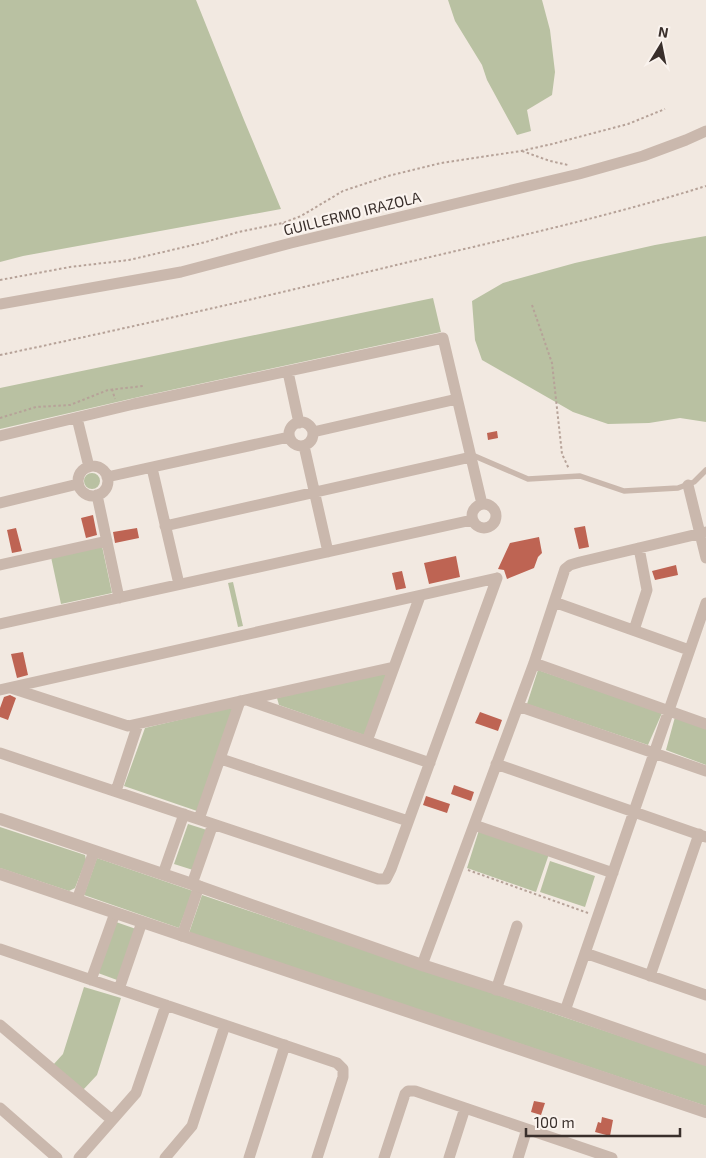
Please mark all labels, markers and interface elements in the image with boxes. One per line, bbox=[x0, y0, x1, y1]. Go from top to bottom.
north arrow bbox=[636, 20, 686, 70]
text: N bbox=[657, 22, 670, 41]
street label: GUILLERMO IRAZOLA bbox=[281, 187, 423, 239]
scale bar bbox=[526, 1106, 680, 1138]
text: 100 m bbox=[534, 1113, 575, 1131]

